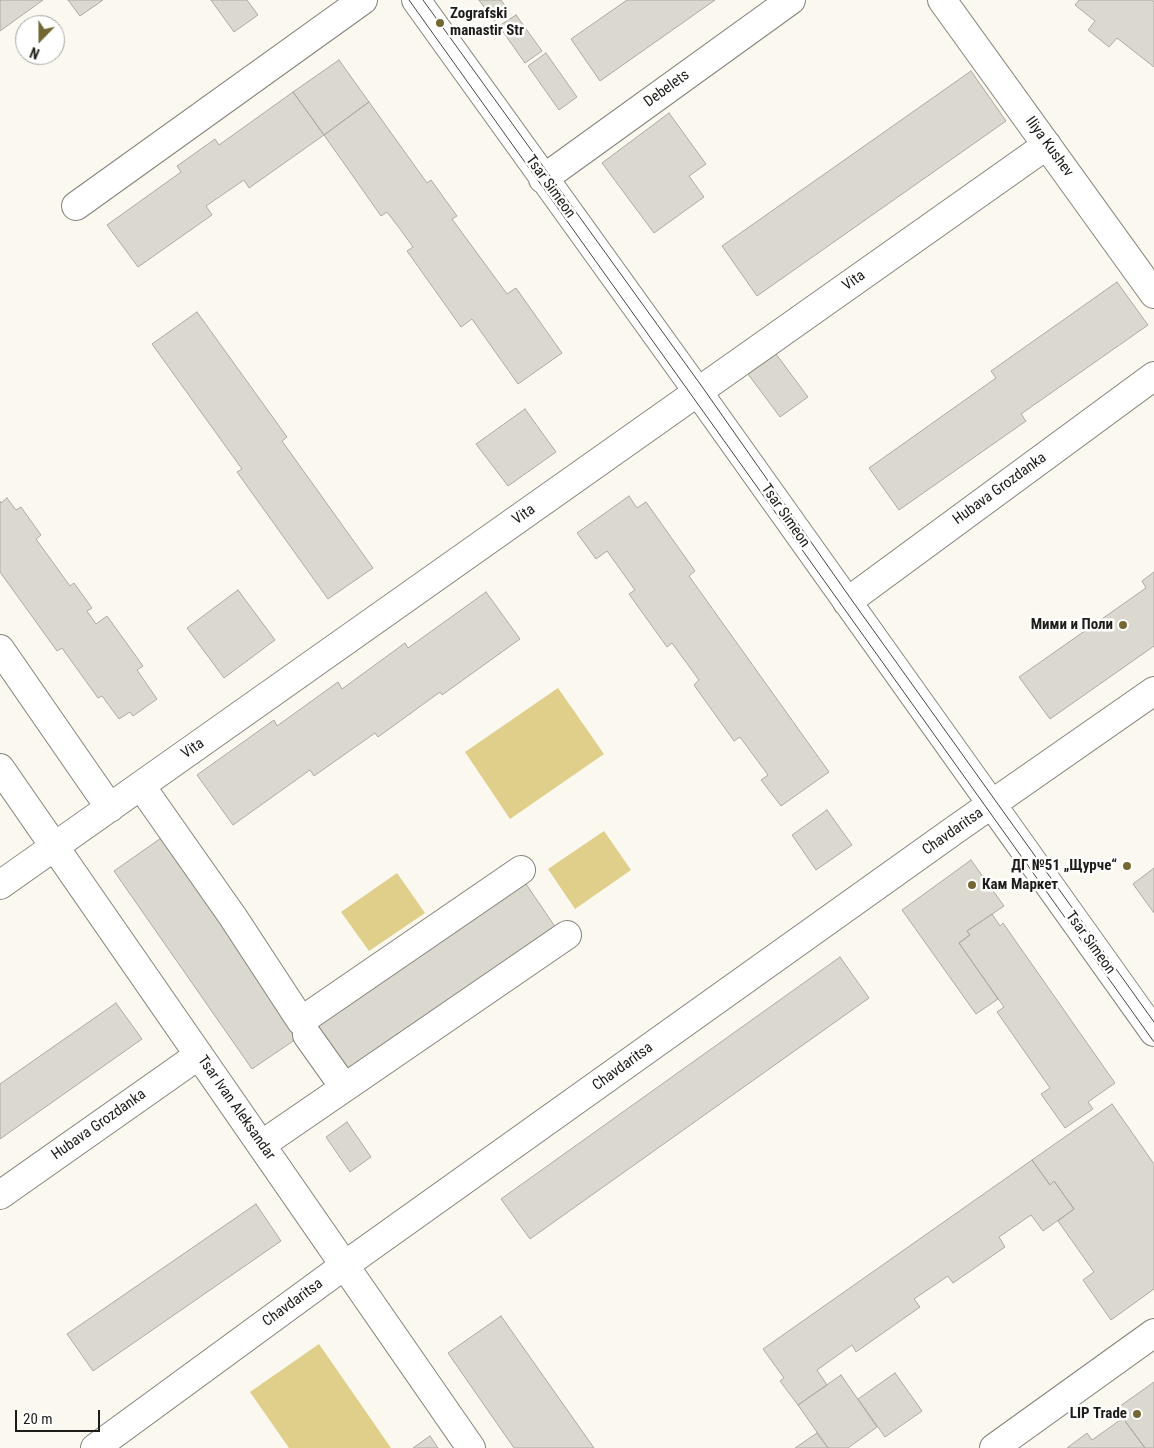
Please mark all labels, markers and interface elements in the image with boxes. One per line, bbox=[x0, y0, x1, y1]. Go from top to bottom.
place label: Zografski manastir Str bbox=[450, 5, 524, 40]
north arrow bbox=[15, 15, 65, 65]
marker: Zografski manastir Str bbox=[434, 17, 446, 29]
text: N bbox=[28, 44, 42, 62]
street label: Debelets bbox=[641, 67, 693, 111]
street label: Iliya Kushev bbox=[1021, 113, 1077, 181]
street label: Tsar Simeon bbox=[521, 152, 579, 222]
street label: Vita bbox=[839, 267, 869, 295]
street label: Hubava Grozdanka bbox=[950, 449, 1050, 529]
street label: Tsar Simeon bbox=[757, 481, 813, 551]
street label: Vita bbox=[509, 501, 539, 529]
place label: Мими и Поли bbox=[1031, 616, 1113, 634]
marker: Мими и Поли bbox=[1117, 619, 1129, 631]
street label: Vita bbox=[178, 735, 208, 763]
street label: Chavdaritsa bbox=[919, 804, 987, 860]
place label: ДГ №51 „Щурче“ bbox=[1011, 857, 1117, 875]
marker: ДГ №51 „Щурче“ bbox=[1121, 860, 1133, 872]
place label: Кам Маркет bbox=[982, 876, 1058, 894]
marker: Кам Маркет bbox=[966, 879, 978, 891]
street label: Tsar Simeon bbox=[1061, 908, 1119, 978]
street label: Chavdaritsa bbox=[589, 1039, 657, 1095]
street label: Tsar Ivan Aleksandar bbox=[193, 1052, 279, 1164]
street label: Hubava Grozdanka bbox=[48, 1086, 150, 1164]
street label: Chavdaritsa bbox=[259, 1275, 327, 1331]
scale bar bbox=[18, 1400, 102, 1432]
place label: LIP Trade bbox=[1070, 1405, 1127, 1423]
marker: LIP Trade bbox=[1131, 1408, 1143, 1420]
text: 20 m bbox=[23, 1410, 53, 1428]

